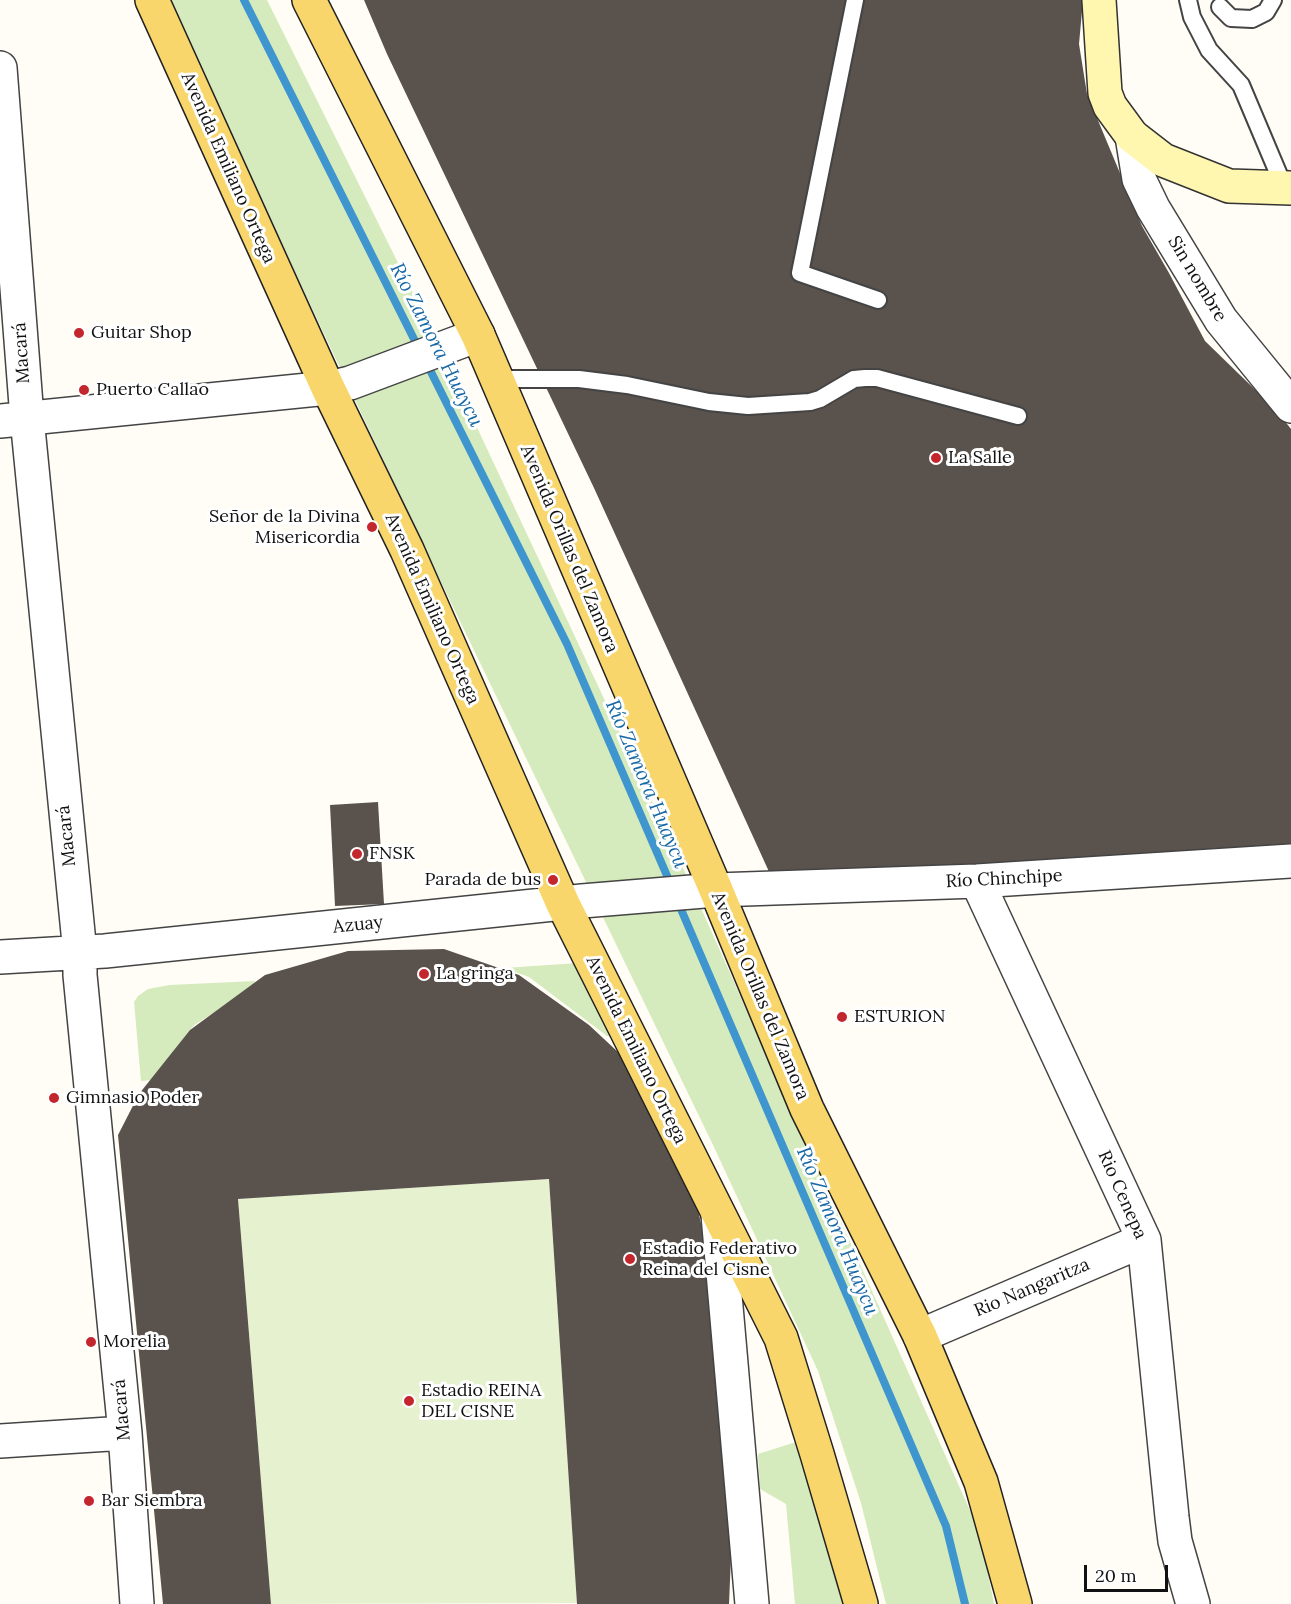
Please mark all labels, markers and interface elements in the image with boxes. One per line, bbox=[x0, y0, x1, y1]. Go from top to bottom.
street label: Avenida Emiliano Ortega bbox=[176, 69, 280, 267]
street label: Sin nombre bbox=[1163, 232, 1231, 326]
water label: Río Zamora Huaycu bbox=[384, 259, 488, 431]
street label: Macará bbox=[9, 322, 35, 384]
place label: Guitar Shop bbox=[91, 322, 192, 344]
marker: Guitar Shop bbox=[72, 326, 86, 340]
place label: Puerto Callao bbox=[96, 379, 209, 401]
marker: Puerto Callao bbox=[77, 383, 91, 397]
street label: Avenida Orillas del Zamora bbox=[515, 442, 623, 656]
place label: La Salle bbox=[948, 447, 1012, 469]
marker: La Salle bbox=[929, 451, 943, 465]
place label: Señor de la Divina Misericordia bbox=[209, 506, 360, 548]
street label: Avenida Emiliano Ortega bbox=[380, 510, 484, 708]
marker: Señor de la Divina Misericordia bbox=[365, 520, 379, 534]
water label: Río Zamora Huaycu bbox=[600, 696, 692, 872]
street label: Macará bbox=[53, 804, 81, 868]
place label: FNSK bbox=[369, 843, 415, 865]
marker: FNSK bbox=[350, 847, 364, 861]
street label: Río Chinchipe bbox=[945, 865, 1063, 893]
place label: Parada de bus bbox=[424, 869, 541, 891]
marker: Parada de bus bbox=[546, 873, 560, 887]
street label: Avenida Orillas del Zamora bbox=[706, 889, 814, 1103]
street label: Azuay bbox=[332, 912, 384, 938]
street label: Avenida Emiliano Ortega bbox=[581, 953, 691, 1147]
place label: La gringa bbox=[436, 963, 514, 985]
marker: La gringa bbox=[417, 967, 431, 981]
place label: ESTURION bbox=[854, 1006, 945, 1028]
marker: ESTURION bbox=[835, 1010, 849, 1024]
place label: Gimnasio Poder bbox=[66, 1087, 199, 1109]
marker: Gimnasio Poder bbox=[47, 1091, 61, 1105]
water label: Río Zamora Huaycu bbox=[791, 1143, 883, 1319]
street label: Rio Cenepa bbox=[1093, 1147, 1151, 1243]
place label: Estadio Federativo Reina del Cisne bbox=[642, 1238, 797, 1280]
marker: Estadio Federativo Reina del Cisne bbox=[623, 1252, 637, 1266]
street label: Rio Nangaritza bbox=[971, 1254, 1093, 1322]
place label: Morelia bbox=[103, 1331, 167, 1353]
marker: Morelia bbox=[84, 1335, 98, 1349]
street label: Macará bbox=[109, 1378, 135, 1442]
place label: Estadio REINA DEL CISNE bbox=[421, 1380, 541, 1422]
marker: Estadio REINA DEL CISNE bbox=[402, 1394, 416, 1408]
place label: Bar Siembra bbox=[101, 1490, 202, 1512]
marker: Bar Siembra bbox=[82, 1494, 96, 1508]
scale bar bbox=[1087, 1553, 1171, 1591]
text: 20 m bbox=[1095, 1564, 1137, 1587]

